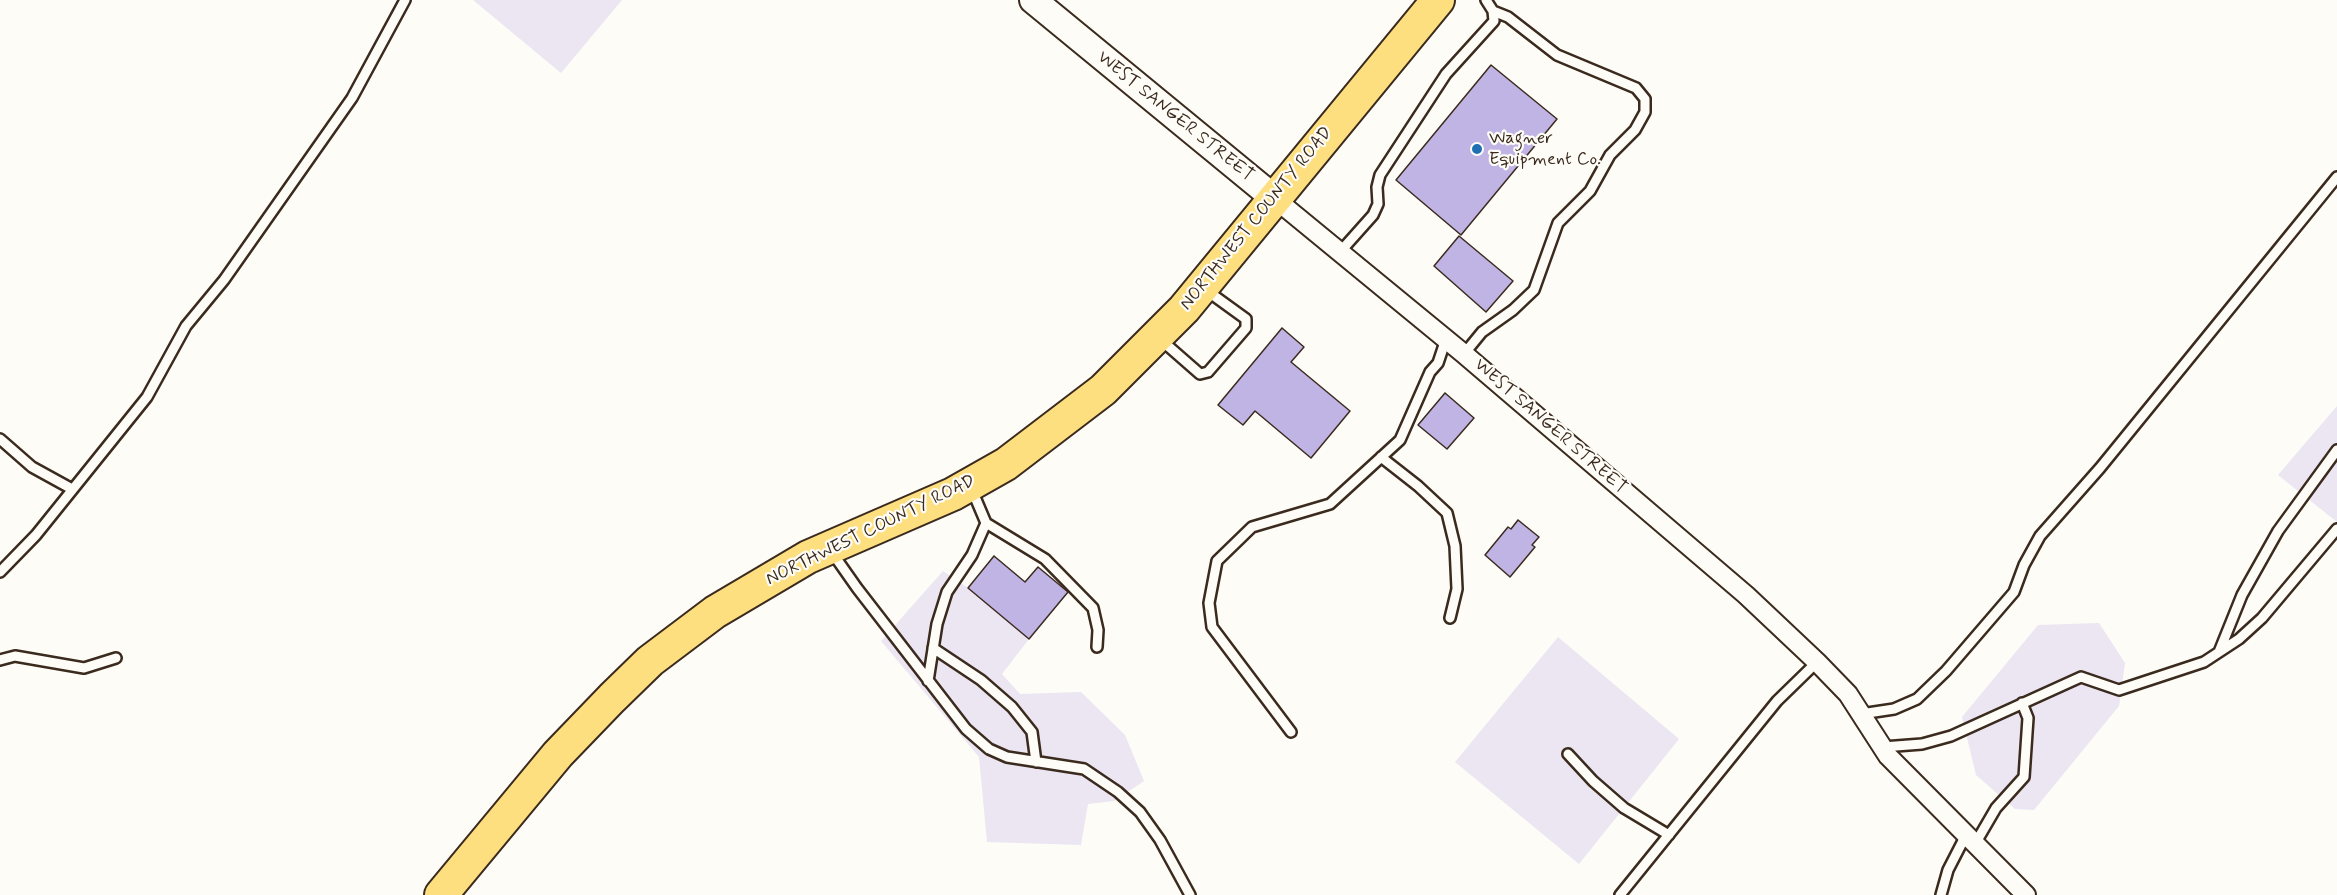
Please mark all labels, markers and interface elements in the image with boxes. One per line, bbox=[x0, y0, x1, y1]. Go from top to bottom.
street label: WEST SANGER STREET bbox=[1092, 47, 1258, 187]
street label: NORTHWEST COUNTY ROAD bbox=[1176, 123, 1338, 315]
place label: Wagner Equipment Co. bbox=[1489, 128, 1601, 170]
marker: Wagner Equipment Co. bbox=[1470, 142, 1484, 156]
street label: WEST SANGER STREET bbox=[1469, 355, 1631, 499]
street label: NORTHWEST COUNTY ROAD bbox=[763, 471, 979, 591]

